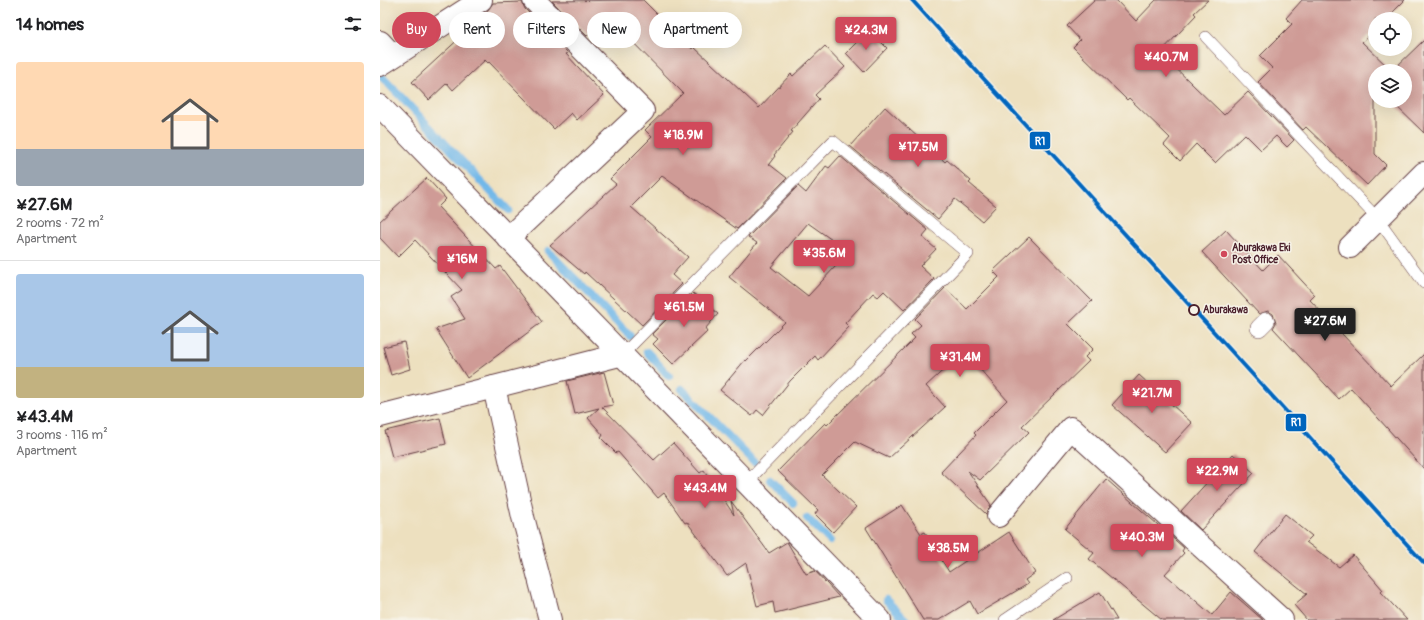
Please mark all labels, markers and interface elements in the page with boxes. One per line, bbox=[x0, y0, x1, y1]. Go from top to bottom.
chip: Buy bbox=[392, 12, 441, 48]
chip: Rent bbox=[449, 12, 505, 48]
chip: Filters bbox=[513, 12, 579, 48]
chip: New bbox=[587, 12, 641, 48]
chip: Apartment bbox=[649, 12, 742, 48]
map controls bbox=[1368, 12, 1412, 108]
button: locate bbox=[1368, 12, 1412, 56]
icon: filters bbox=[342, 13, 364, 35]
text: 14 homes bbox=[16, 14, 84, 35]
pin: ¥24.3M bbox=[833, 17, 899, 51]
text: ¥24.3M bbox=[844, 22, 888, 38]
pin: ¥40.7M bbox=[1133, 44, 1199, 78]
text: ¥40.7M bbox=[1144, 49, 1188, 65]
button: layers bbox=[1368, 64, 1412, 108]
icon: home bbox=[154, 88, 226, 160]
pin: ¥18.9M bbox=[650, 122, 716, 156]
text: ¥18.9M bbox=[663, 127, 703, 143]
line badge: R1 bbox=[1029, 131, 1051, 150]
pin: ¥17.5M bbox=[885, 134, 951, 168]
text: R1 bbox=[1035, 135, 1045, 148]
text: ¥17.5M bbox=[898, 139, 938, 155]
text: ¥27.6M bbox=[16, 194, 72, 215]
text: 2 rooms · 72 m² bbox=[16, 215, 104, 231]
text: Apartment bbox=[16, 231, 77, 247]
pin: ¥35.6M bbox=[791, 240, 857, 274]
place label: Aburakawa Eki Post Office bbox=[1232, 242, 1290, 266]
text: ¥35.6M bbox=[802, 245, 846, 261]
pin: ¥16M bbox=[438, 246, 486, 280]
marker: Aburakawa Eki Post Office bbox=[1219, 249, 1229, 259]
text: ¥16M bbox=[446, 251, 478, 267]
pin: ¥61.5M bbox=[651, 294, 717, 328]
text: ¥61.5M bbox=[664, 299, 704, 315]
icon: home bbox=[154, 300, 226, 372]
marker: Aburakawa bbox=[1188, 304, 1200, 316]
place label: Aburakawa bbox=[1203, 304, 1248, 316]
pin: ¥27.6M bbox=[1292, 308, 1358, 342]
text: ¥27.6M bbox=[1304, 313, 1346, 329]
pin: ¥31.4M bbox=[927, 344, 993, 378]
text: ¥31.4M bbox=[939, 349, 981, 365]
pin: ¥21.7M bbox=[1119, 380, 1185, 414]
text: ¥21.7M bbox=[1132, 385, 1172, 401]
text: ¥43.4M bbox=[16, 406, 73, 427]
line badge: R1 bbox=[1285, 413, 1307, 432]
text: R1 bbox=[1291, 416, 1301, 429]
text: 3 rooms · 116 m² bbox=[16, 427, 108, 443]
text: Apartment bbox=[16, 443, 77, 459]
pin: ¥22.9M bbox=[1184, 458, 1250, 492]
text: ¥22.9M bbox=[1196, 463, 1238, 479]
pin: ¥43.4M bbox=[672, 475, 738, 509]
text: ¥43.4M bbox=[683, 480, 727, 496]
pin: ¥40.3M bbox=[1109, 524, 1175, 558]
text: ¥40.3M bbox=[1120, 529, 1164, 545]
pin: ¥38.5M bbox=[915, 535, 981, 569]
text: ¥38.5M bbox=[927, 540, 969, 556]

